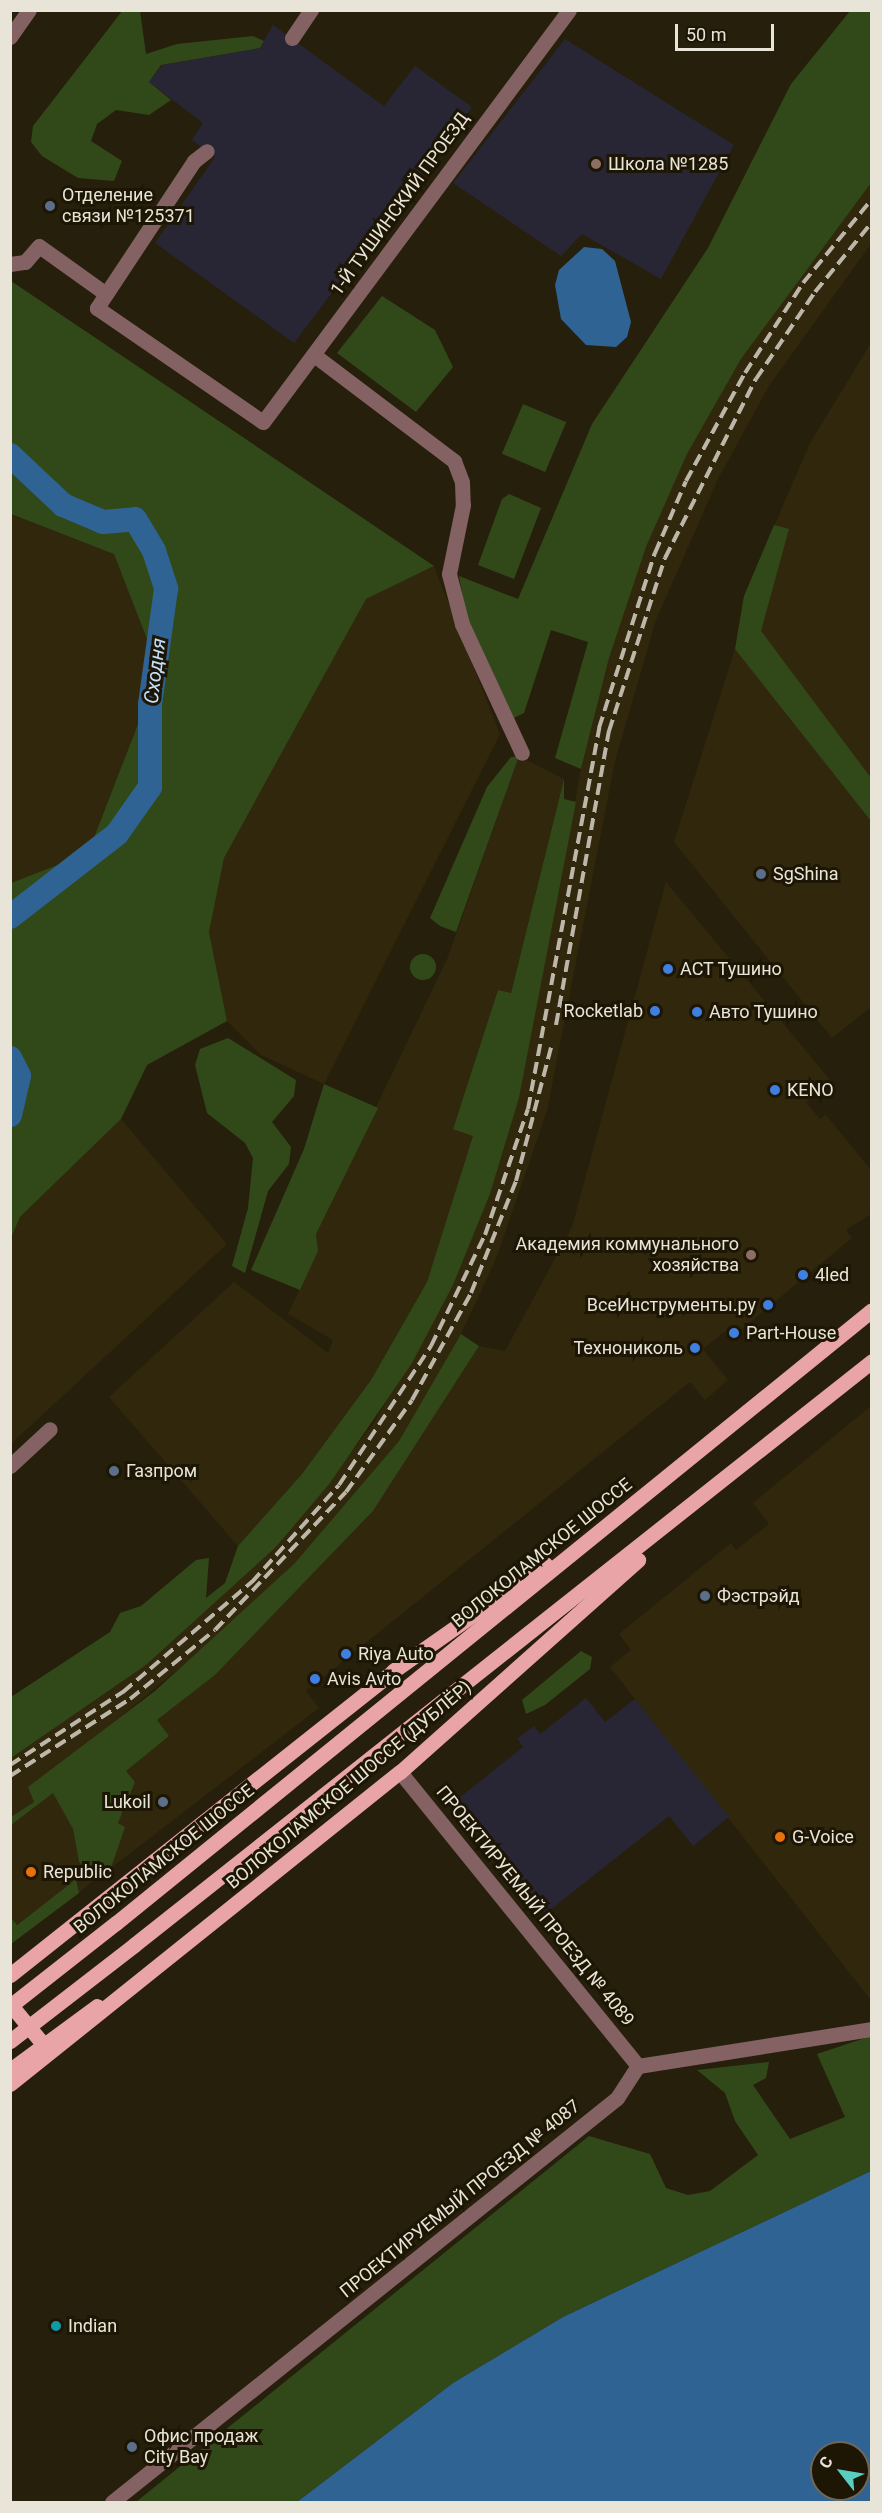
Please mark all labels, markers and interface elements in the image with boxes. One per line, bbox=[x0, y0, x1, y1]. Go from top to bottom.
scale bar bbox=[678, 12, 777, 50]
text: 50 m bbox=[686, 24, 726, 45]
street label: 1-Й ТУШИНСКИЙ ПРОЕЗД bbox=[326, 108, 474, 300]
place label: Школа №1285 bbox=[608, 153, 728, 175]
marker: Школа №1285 bbox=[589, 157, 603, 171]
place label: Отделение связи №125371 bbox=[62, 185, 195, 228]
marker: Отделение связи №125371 bbox=[43, 199, 57, 213]
water label: Сходня bbox=[139, 637, 171, 705]
place label: SgShina bbox=[773, 863, 839, 885]
marker: SgShina bbox=[754, 867, 768, 881]
place label: АСТ Тушино bbox=[680, 958, 783, 980]
marker: АСТ Тушино bbox=[661, 962, 675, 976]
place label: Rocketlab bbox=[564, 1000, 643, 1022]
place label: Авто Тушино bbox=[709, 1001, 818, 1023]
marker: Rocketlab bbox=[648, 1004, 662, 1018]
marker: Авто Тушино bbox=[690, 1005, 704, 1019]
place label: KENO bbox=[787, 1079, 834, 1101]
marker: KENO bbox=[768, 1083, 782, 1097]
place label: Академия коммунального хозяйства bbox=[516, 1234, 739, 1276]
marker: Академия коммунального хозяйства bbox=[744, 1248, 758, 1262]
place label: 4led bbox=[815, 1264, 849, 1286]
marker: 4led bbox=[796, 1268, 810, 1282]
place label: ВсеИнструменты.ру bbox=[587, 1294, 756, 1316]
marker: ВсеИнструменты.ру bbox=[761, 1298, 775, 1312]
place label: Part-House bbox=[746, 1322, 836, 1344]
marker: Part-House bbox=[727, 1326, 741, 1340]
place label: Технониколь bbox=[573, 1337, 683, 1359]
marker: Технониколь bbox=[688, 1341, 702, 1355]
place label: Газпром bbox=[126, 1460, 197, 1482]
marker: Газпром bbox=[107, 1464, 121, 1478]
street label: ВОЛОКОЛАМСКОЕ ШОССЕ bbox=[448, 1474, 636, 1632]
place label: Фэстрэйд bbox=[717, 1585, 800, 1607]
marker: Фэстрэйд bbox=[698, 1589, 712, 1603]
place label: Riya Auto bbox=[358, 1643, 434, 1665]
marker: Riya Auto bbox=[339, 1647, 353, 1661]
place label: Avis Avto bbox=[327, 1668, 401, 1690]
marker: Avis Avto bbox=[308, 1672, 322, 1686]
street label: ВОЛОКОЛАМСКОЕ ШОССЕ (ДУБЛЁР) bbox=[222, 1676, 476, 1894]
street label: ВОЛОКОЛАМСКОЕ ШОССЕ bbox=[70, 1780, 258, 1938]
street label: ПРОЕКТИРУЕМЫЙ ПРОЕЗД № 4089 bbox=[431, 1782, 639, 2030]
place label: Lukoil bbox=[104, 1791, 151, 1813]
marker: Lukoil bbox=[156, 1795, 170, 1809]
place label: G-Voice bbox=[792, 1826, 854, 1848]
marker: G-Voice bbox=[773, 1830, 787, 1844]
place label: Republic bbox=[43, 1861, 112, 1883]
marker: Republic bbox=[24, 1865, 38, 1879]
street label: ПРОЕКТИРУЕМЫЙ ПРОЕЗД № 4087 bbox=[336, 2095, 584, 2303]
place label: Indian bbox=[68, 2315, 117, 2337]
marker: Indian bbox=[49, 2319, 63, 2333]
place label: Офис продаж City Bay bbox=[144, 2426, 258, 2468]
marker: Офис продаж City Bay bbox=[125, 2440, 139, 2454]
north arrow bbox=[810, 2441, 870, 2501]
text: С bbox=[815, 2453, 837, 2472]

